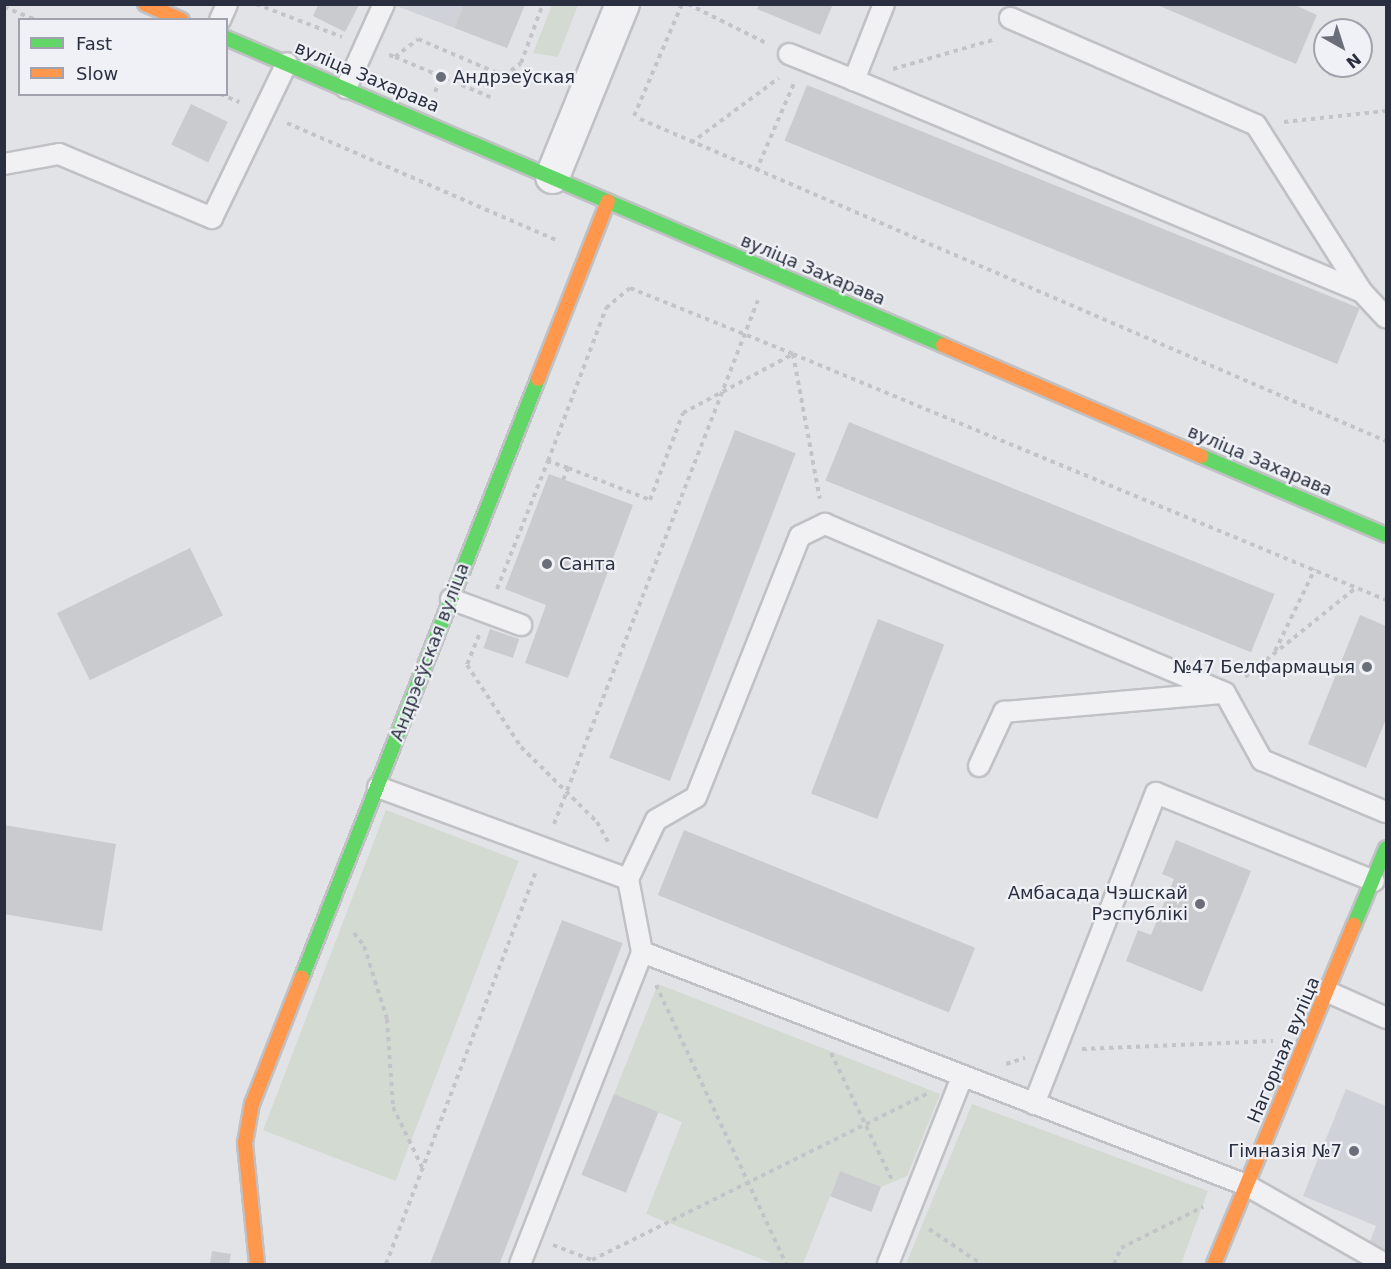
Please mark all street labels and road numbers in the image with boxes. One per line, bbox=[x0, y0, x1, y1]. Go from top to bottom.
street label: вуліца Захарава bbox=[291, 37, 443, 117]
street label: вуліца Захарава bbox=[737, 230, 889, 310]
street label: вуліца Захарава bbox=[1184, 421, 1336, 501]
street label: Андрэеўская вуліца bbox=[386, 560, 474, 744]
street label: Нагорная вуліца bbox=[1243, 974, 1325, 1126]

